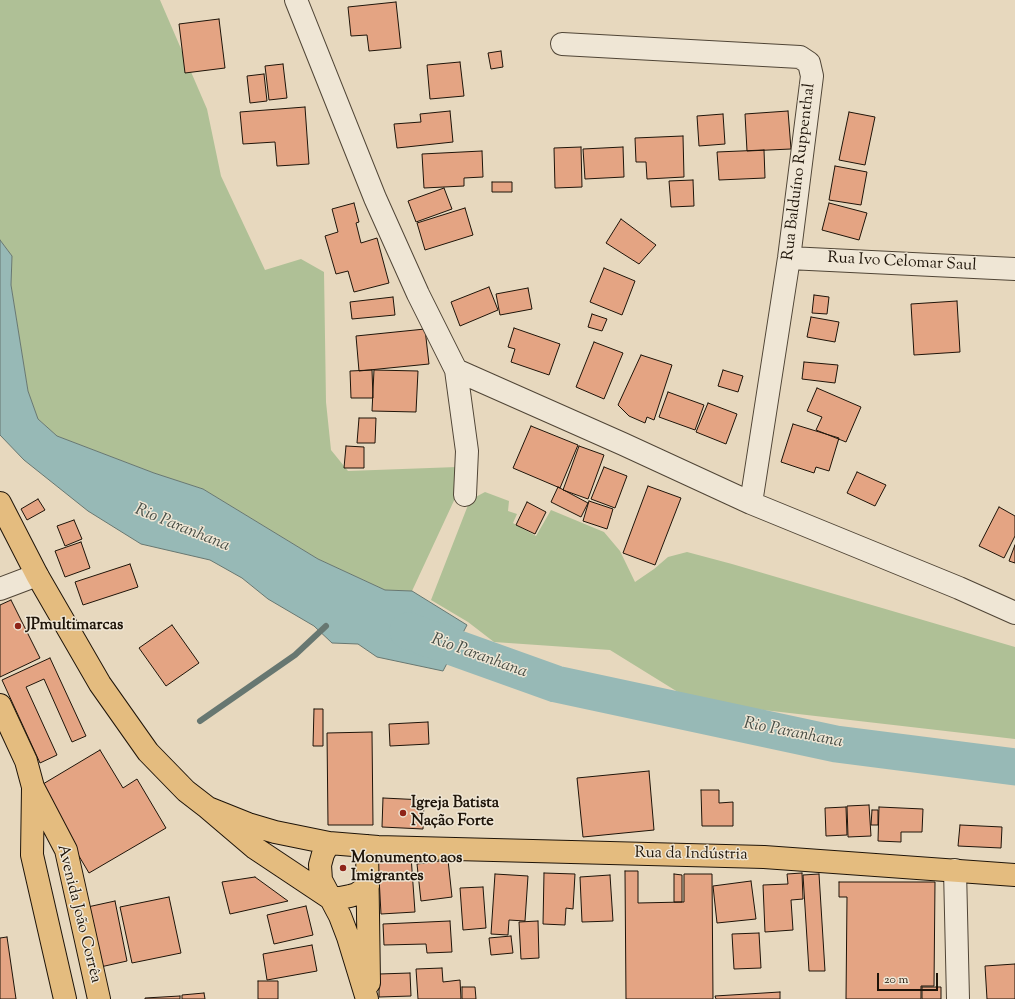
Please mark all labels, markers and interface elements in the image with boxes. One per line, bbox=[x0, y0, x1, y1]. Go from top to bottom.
street label: Rua Balduíno Ruppenthal bbox=[780, 82, 820, 262]
street label: Rua Ivo Celomar Saul bbox=[827, 250, 977, 276]
water label: Rio Paranhana bbox=[132, 501, 232, 557]
place label: JPmultimarcas bbox=[26, 616, 123, 636]
marker: JPmultimarcas bbox=[13, 621, 23, 631]
water label: Rio Paranhana bbox=[428, 630, 530, 684]
water label: Rio Paranhana bbox=[742, 714, 844, 754]
place label: Igreja Batista Nação Forte bbox=[411, 794, 499, 832]
marker: Igreja Batista Nação Forte bbox=[398, 808, 408, 818]
street label: Avenida João Corrêa bbox=[52, 843, 104, 985]
street label: Rua da Indústria bbox=[634, 844, 748, 866]
place label: Monumento aos Imigrantes bbox=[351, 849, 462, 887]
marker: Monumento aos Imigrantes bbox=[338, 863, 348, 873]
scale bar bbox=[879, 965, 940, 991]
text: 20 m bbox=[884, 971, 908, 989]

